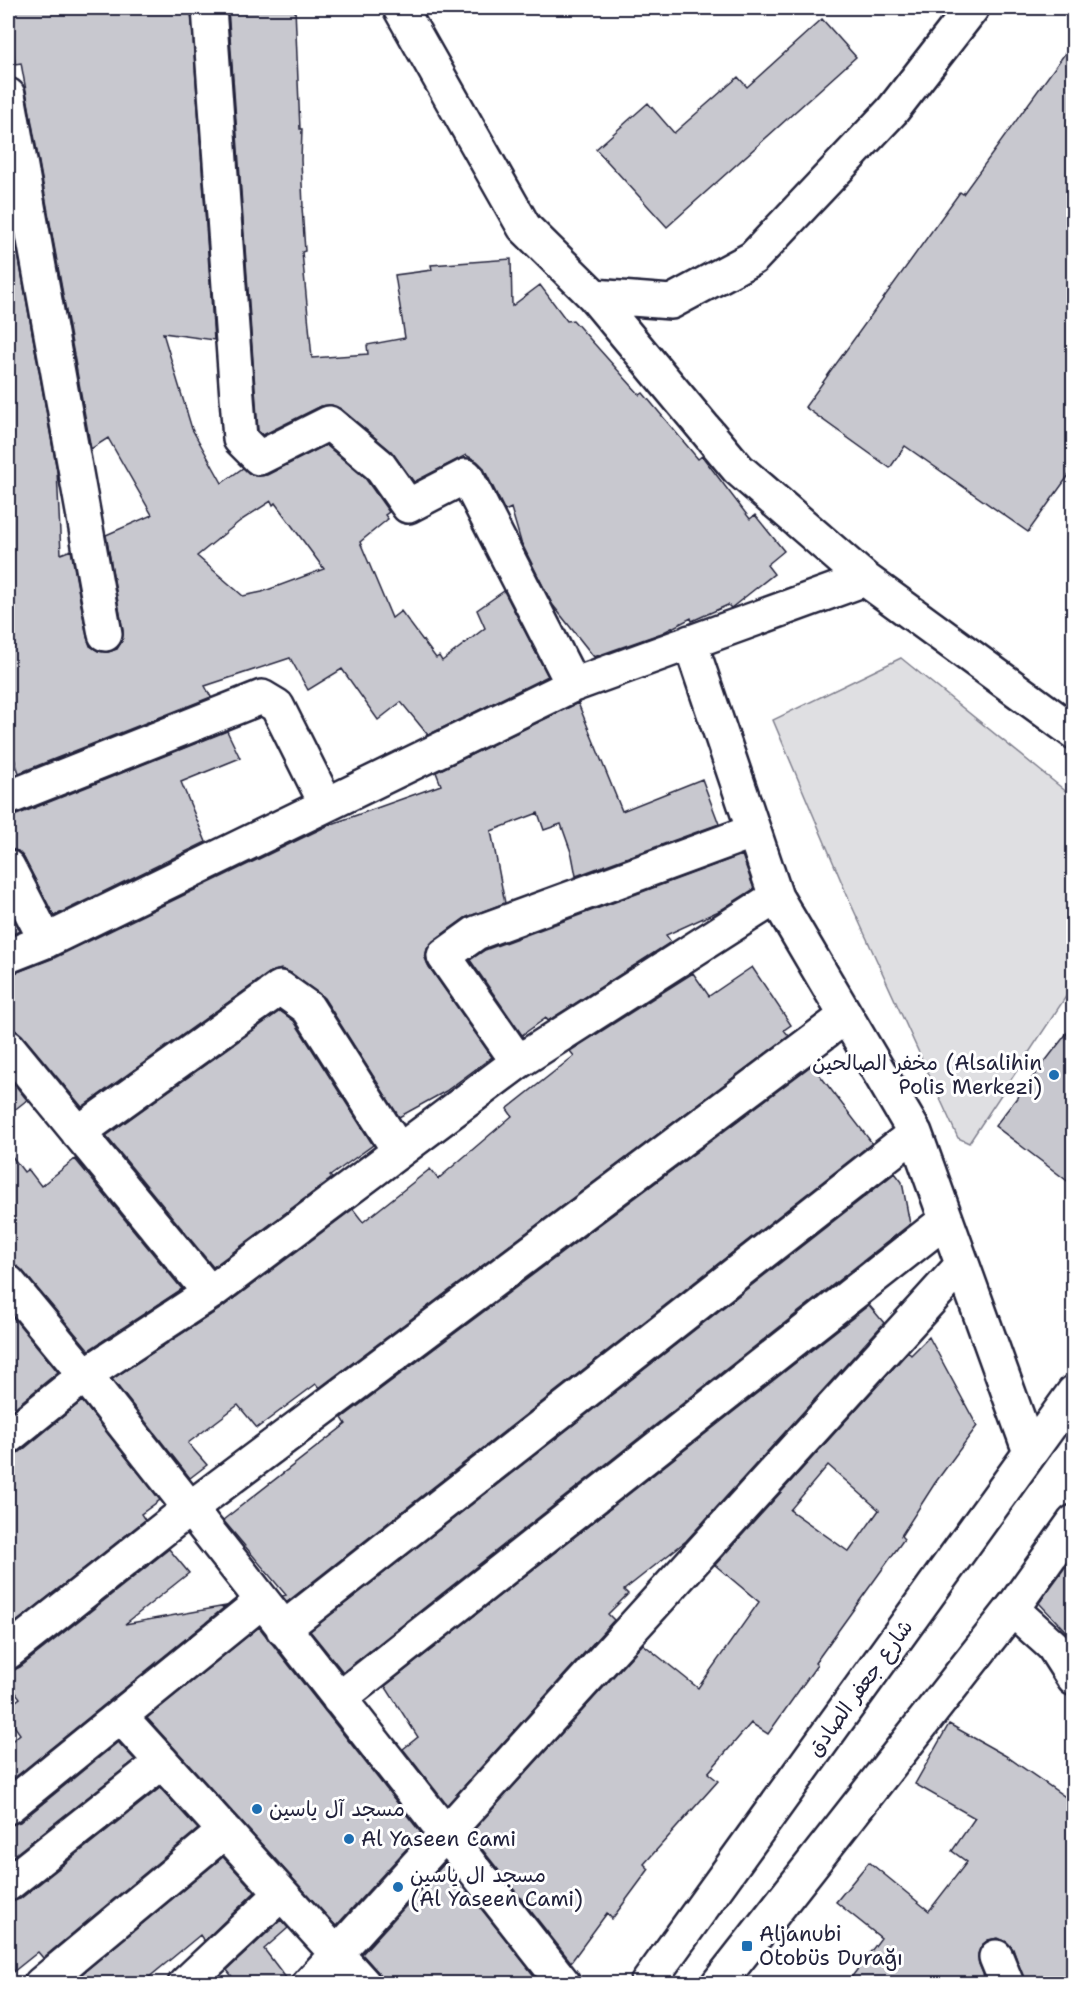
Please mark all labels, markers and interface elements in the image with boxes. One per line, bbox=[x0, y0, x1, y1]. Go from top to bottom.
place label: مخفر الصالحين (Alsalihin Polis Merkezi) bbox=[812, 1049, 1042, 1101]
marker: مخفر الصالحين (Alsalihin Polis Merkezi) bbox=[1047, 1068, 1061, 1082]
street label: شارع جعفر الصادق bbox=[801, 1614, 920, 1763]
place label: مسجد آل ياسين bbox=[269, 1795, 405, 1823]
marker: مسجد آل ياسين bbox=[250, 1802, 264, 1816]
place label: Al Yaseen Cami bbox=[361, 1825, 516, 1853]
marker: Al Yaseen Cami bbox=[342, 1832, 356, 1846]
place label: مسجد ال ياسين (Al Yaseen Cami) bbox=[410, 1861, 583, 1913]
marker: مسجد ال ياسين (Al Yaseen Cami) bbox=[391, 1880, 405, 1894]
place label: Aljanubi Otobüs Durağı bbox=[759, 1920, 903, 1972]
marker: Aljanubi Otobüs Durağı bbox=[740, 1939, 754, 1953]

